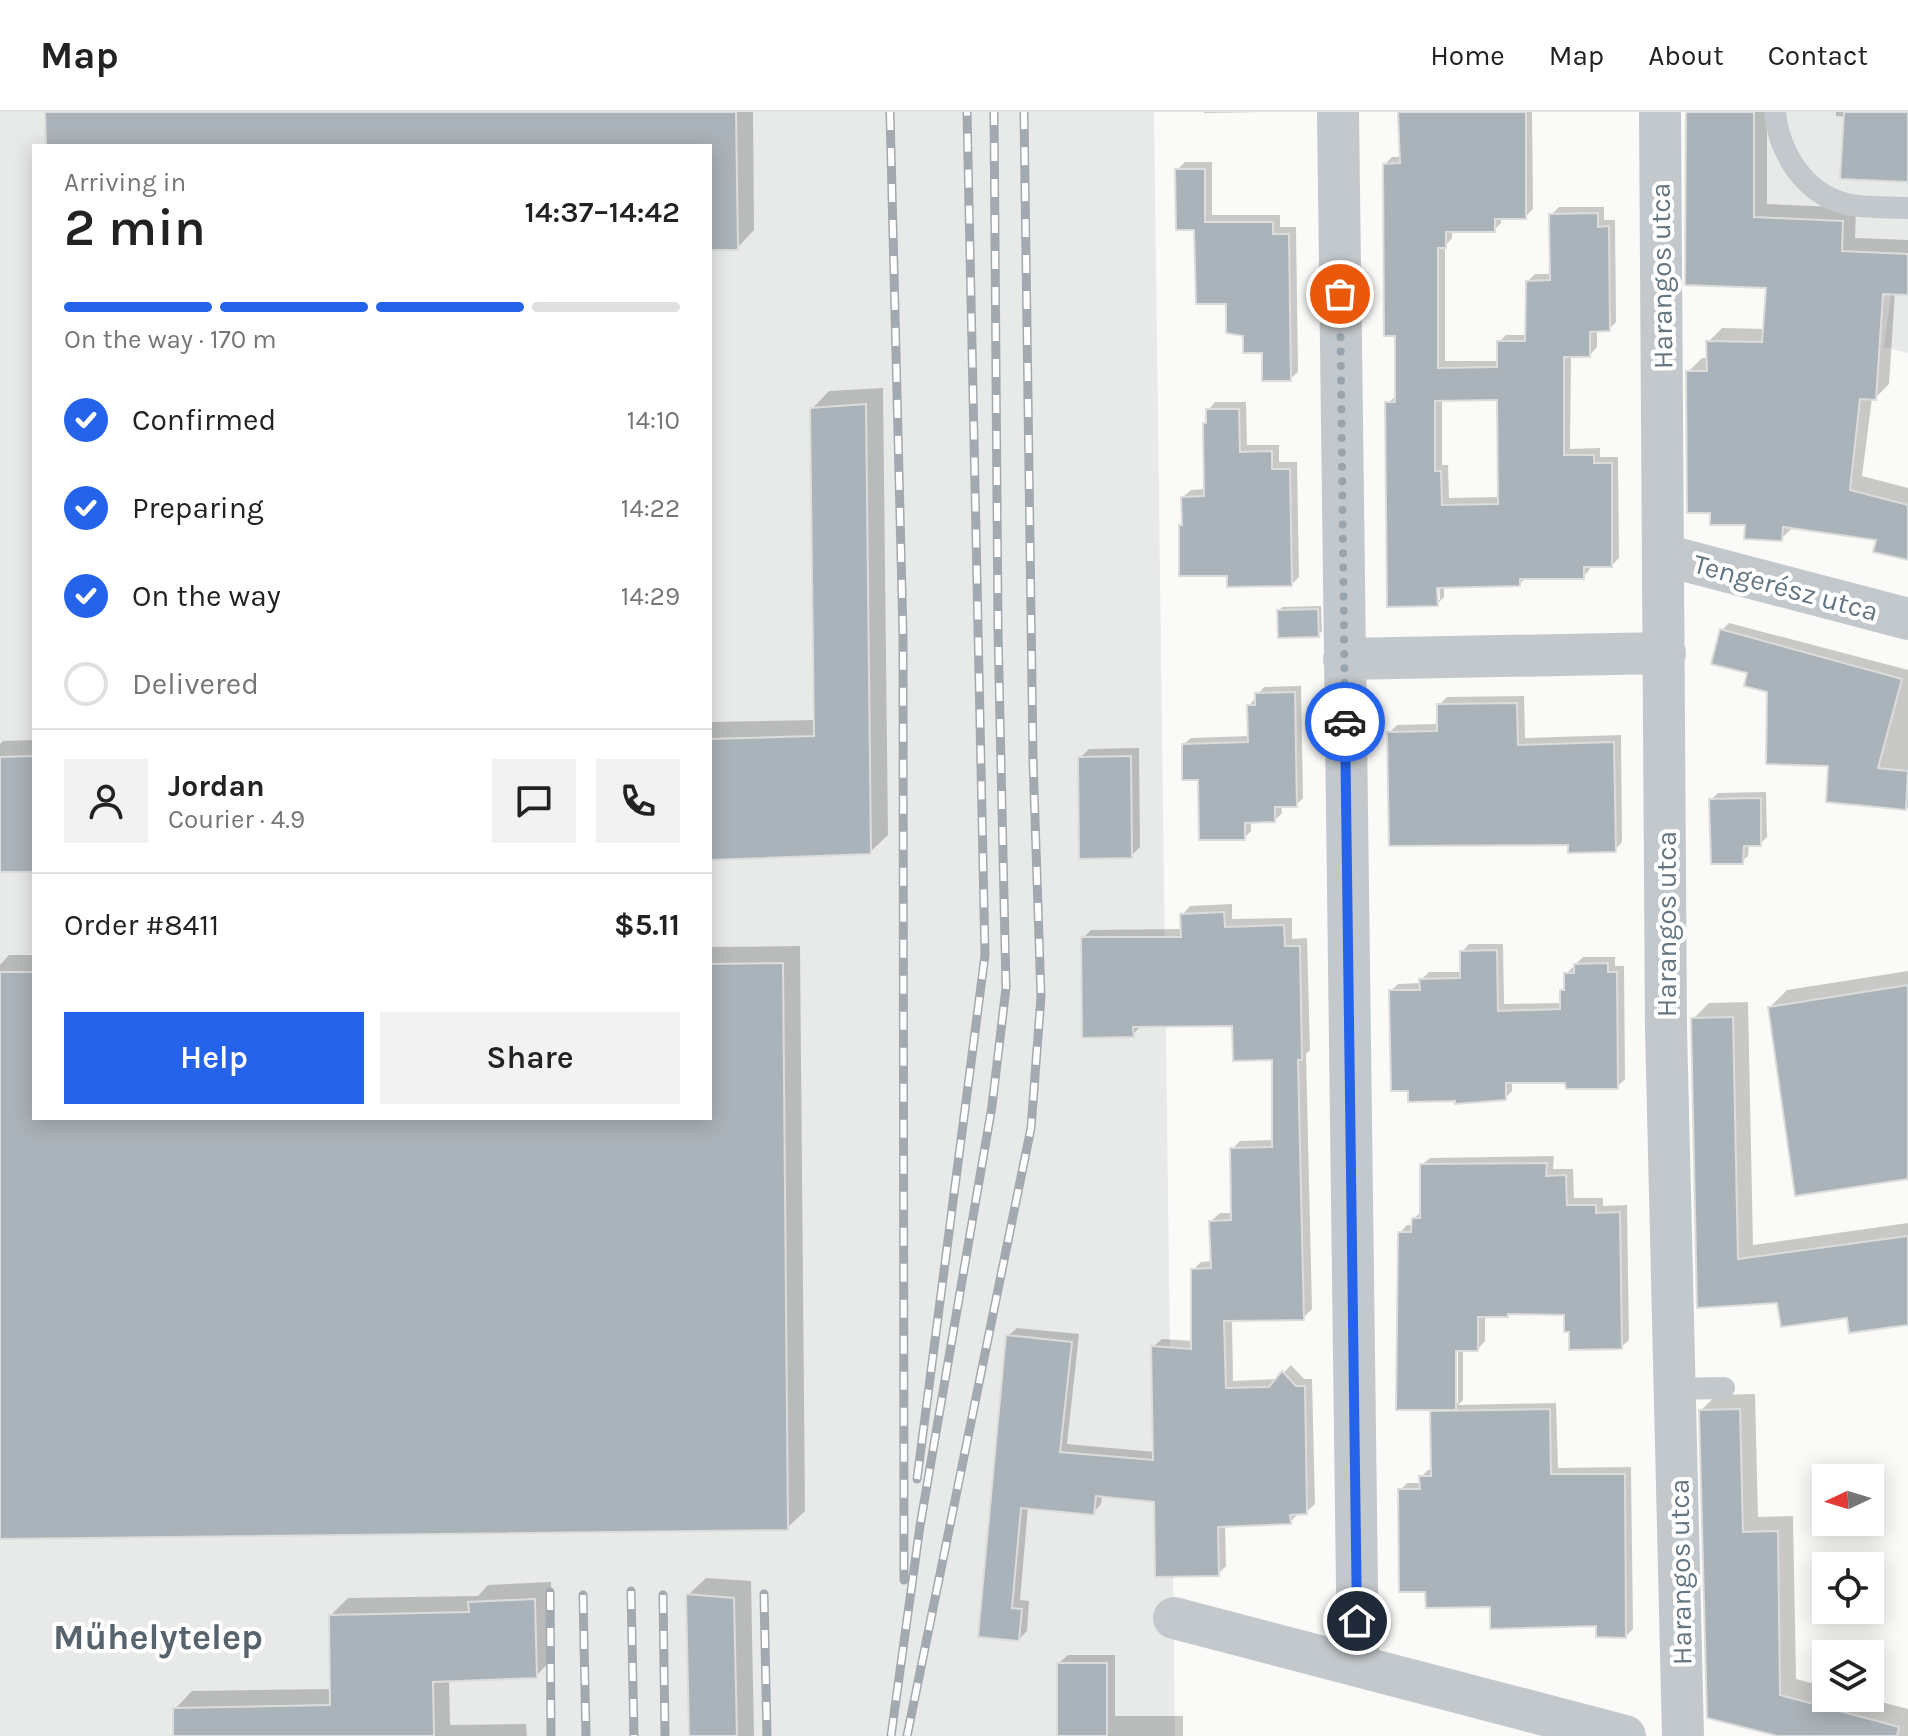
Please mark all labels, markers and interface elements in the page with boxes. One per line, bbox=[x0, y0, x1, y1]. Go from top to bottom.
text: Map bbox=[40, 33, 119, 78]
text: Home bbox=[1430, 39, 1505, 72]
text: Map bbox=[1549, 39, 1604, 72]
text: About bbox=[1648, 39, 1724, 72]
text: Contact bbox=[1768, 39, 1868, 72]
text: Arriving in bbox=[64, 167, 186, 198]
street label: Harangos utca bbox=[1643, 183, 1680, 369]
text: 14:37–14:42 bbox=[524, 194, 680, 230]
text: 2 min bbox=[64, 197, 206, 258]
pin bbox=[1306, 260, 1374, 328]
icon: bag bbox=[1318, 272, 1362, 316]
text: On the way · 170 m bbox=[64, 324, 277, 355]
icon: check bbox=[64, 398, 108, 442]
text: Confirmed bbox=[132, 402, 276, 438]
text: 14:10 bbox=[627, 405, 680, 436]
icon: check bbox=[64, 486, 108, 530]
text: Preparing bbox=[132, 490, 264, 526]
text: 14:22 bbox=[621, 493, 680, 524]
street label: Tengerész utca bbox=[1690, 547, 1882, 628]
icon: check bbox=[64, 574, 108, 618]
text: On the way bbox=[132, 578, 281, 614]
text: 14:29 bbox=[621, 581, 680, 612]
text: Delivered bbox=[132, 666, 259, 702]
courier bbox=[1305, 682, 1385, 762]
icon: car bbox=[1323, 700, 1367, 744]
button: person bbox=[64, 759, 148, 843]
button: chat bbox=[492, 759, 576, 843]
button: phone bbox=[596, 759, 680, 843]
text: Jordan bbox=[168, 768, 265, 804]
text: Courier · 4.9 bbox=[168, 804, 305, 835]
street label: Harangos utca bbox=[1650, 831, 1683, 1017]
text: Order #8411 bbox=[64, 907, 219, 943]
text: $5.11 bbox=[614, 907, 680, 943]
button: Help bbox=[64, 1012, 364, 1104]
button: Share bbox=[380, 1012, 680, 1104]
north arrow bbox=[1812, 1464, 1884, 1536]
map controls bbox=[1812, 1464, 1884, 1712]
street label: Harangos utca bbox=[1662, 1479, 1699, 1665]
button: locate bbox=[1812, 1552, 1884, 1624]
pin bbox=[1323, 1587, 1391, 1655]
icon: home bbox=[1335, 1599, 1379, 1643]
district label: Műhelytelep bbox=[53, 1616, 263, 1659]
button: layers bbox=[1812, 1640, 1884, 1712]

